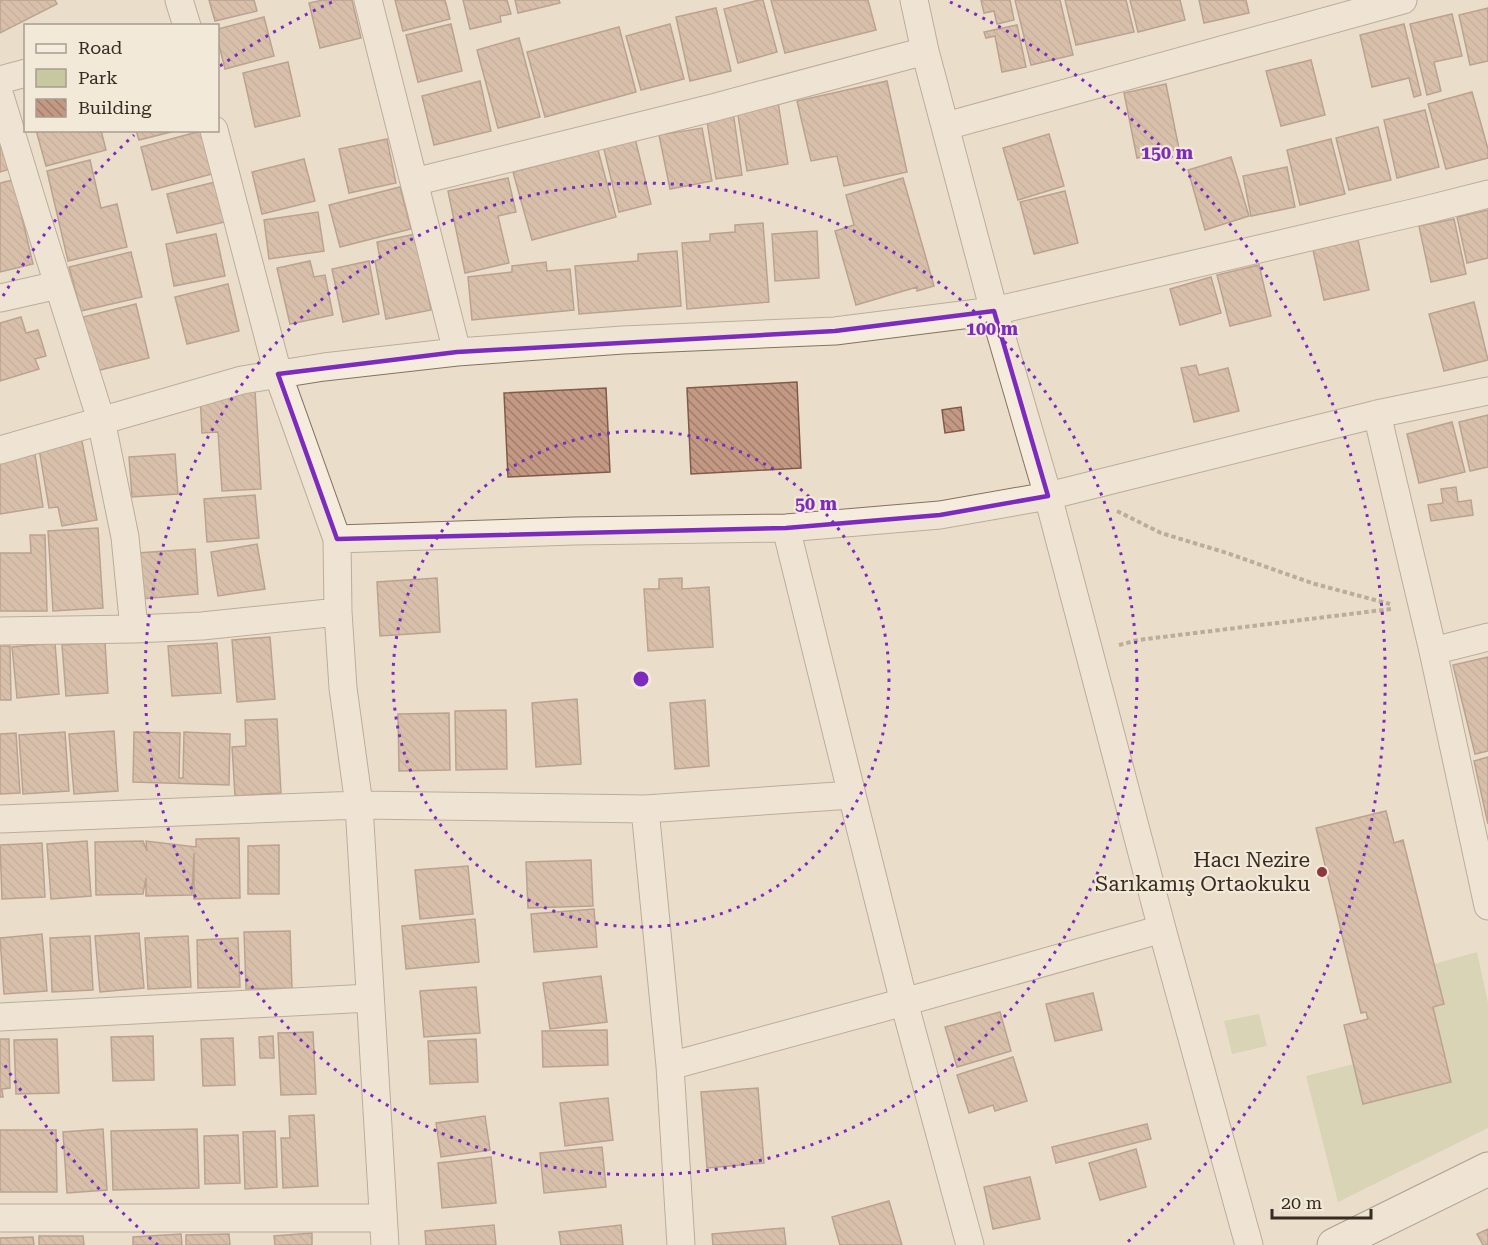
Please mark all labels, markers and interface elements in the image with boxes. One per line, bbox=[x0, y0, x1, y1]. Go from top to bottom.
legend bbox=[24, 24, 219, 132]
text: Road bbox=[78, 37, 123, 58]
text: Park bbox=[78, 67, 118, 88]
text: Building bbox=[78, 97, 152, 118]
text: 150 m bbox=[1141, 142, 1194, 163]
text: 100 m bbox=[966, 318, 1019, 339]
text: 50 m bbox=[795, 493, 838, 514]
centre of rings bbox=[631, 669, 651, 689]
place label: Hacı Nezire Sarıkamış Ortaokuku bbox=[1095, 848, 1310, 896]
marker: Hacı Nezire Sarıkamış Ortaokuku bbox=[1315, 865, 1329, 879]
scale bar bbox=[1272, 1182, 1371, 1220]
text: 20 m bbox=[1281, 1192, 1322, 1213]

